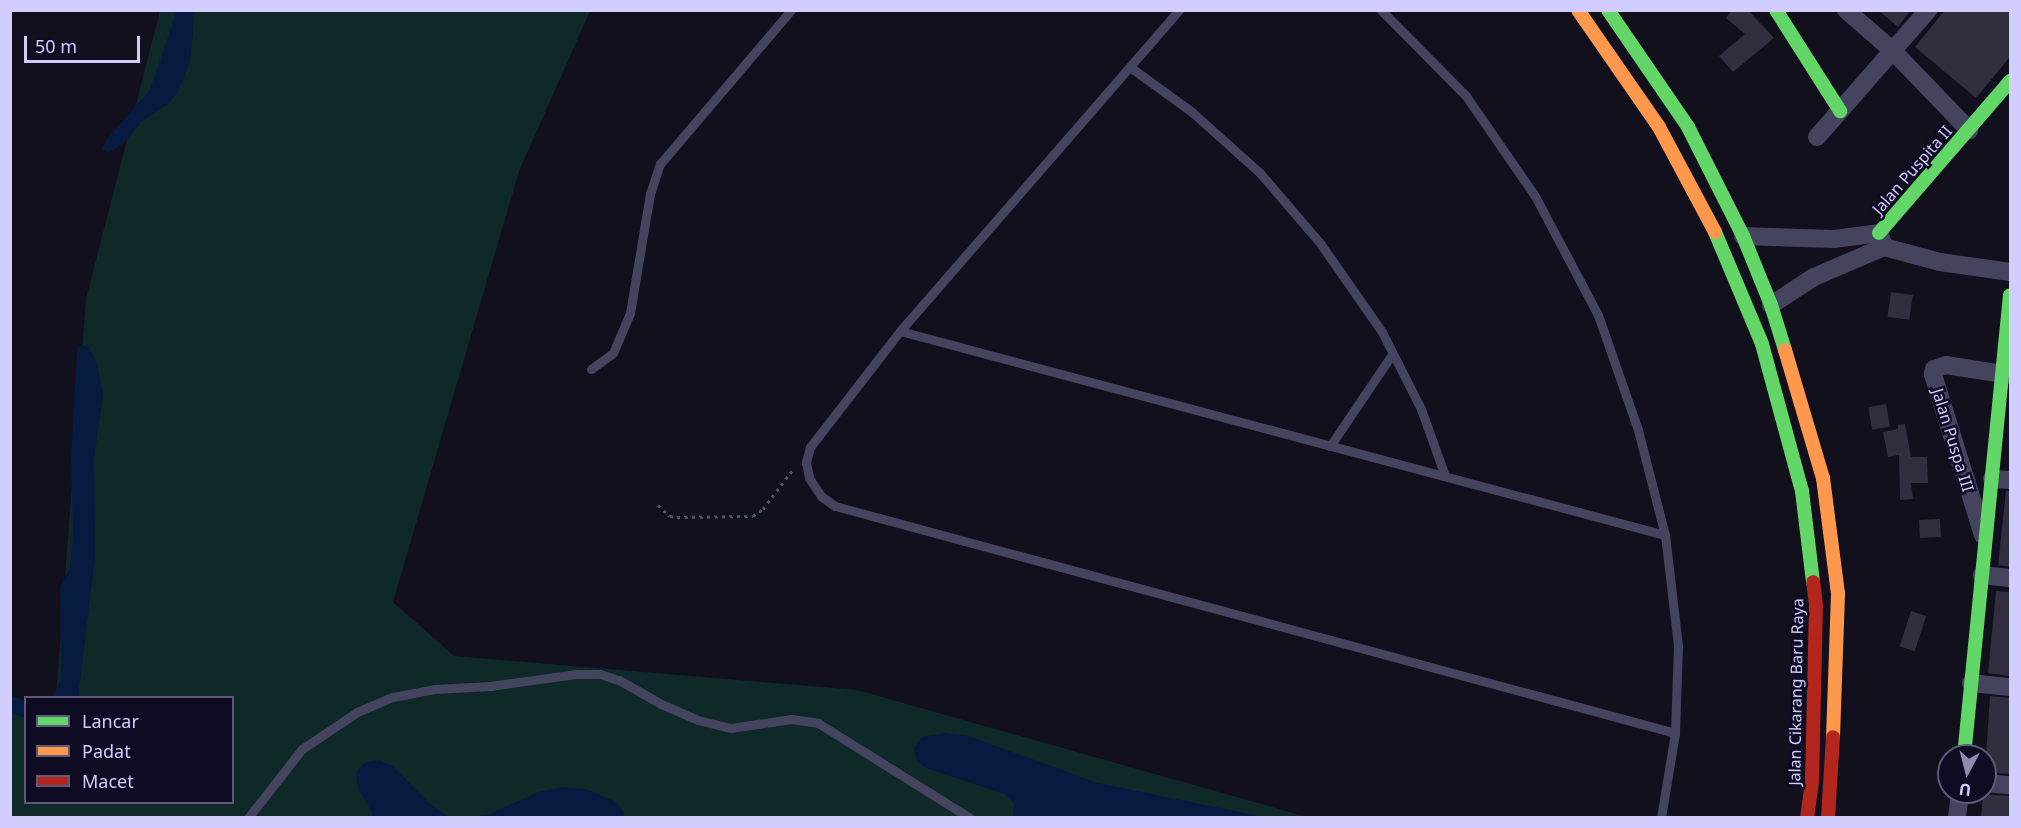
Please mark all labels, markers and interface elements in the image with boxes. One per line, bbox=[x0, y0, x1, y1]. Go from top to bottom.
scale bar bbox=[27, 24, 142, 62]
text: 50 m bbox=[35, 34, 77, 58]
street label: Jalan Puspita II bbox=[1868, 122, 1956, 218]
street label: Jalan Puspa III bbox=[1928, 386, 1978, 494]
street label: Jalan Cikarang Baru Raya bbox=[1785, 598, 1807, 786]
legend bbox=[24, 696, 234, 804]
text: Lancar bbox=[82, 709, 139, 733]
text: Padat bbox=[82, 739, 131, 763]
north arrow bbox=[1937, 744, 1997, 804]
text: Macet bbox=[82, 769, 134, 793]
text: U bbox=[1958, 778, 1972, 802]

